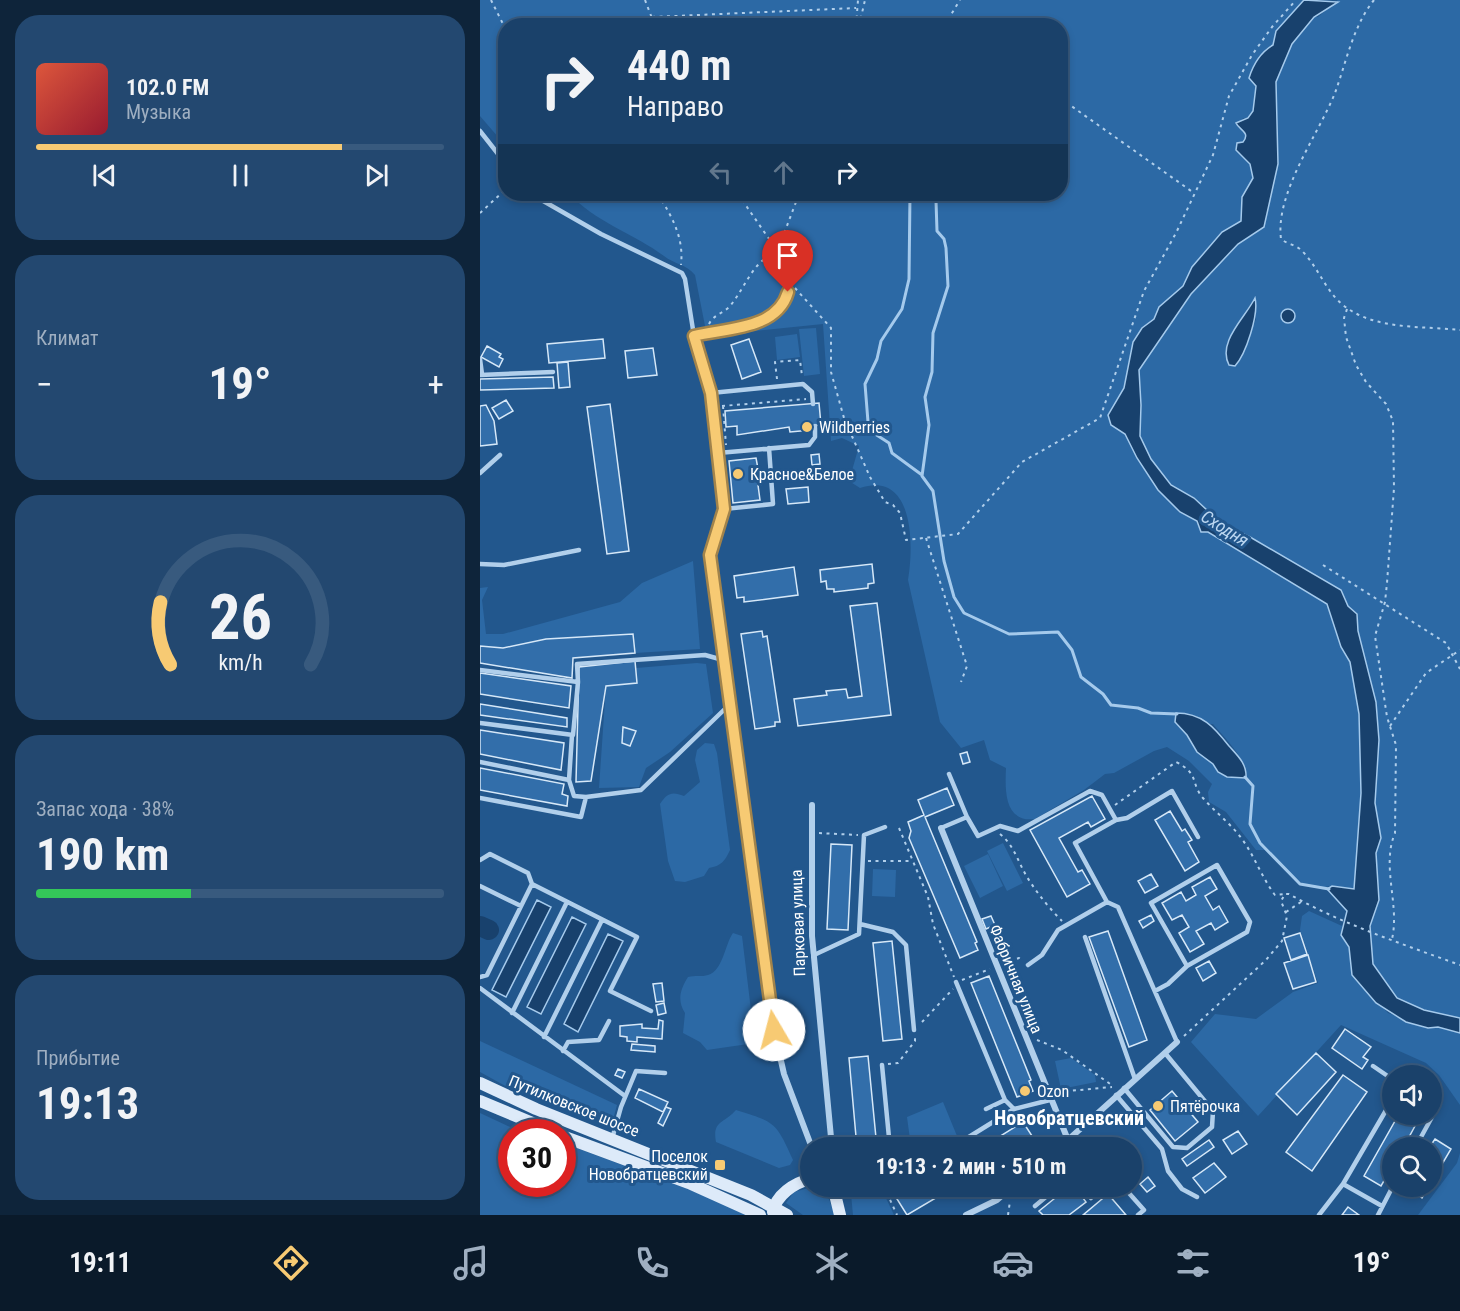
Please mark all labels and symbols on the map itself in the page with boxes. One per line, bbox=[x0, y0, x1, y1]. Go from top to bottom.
pin bbox=[762, 230, 813, 292]
place label: Wildberries bbox=[819, 418, 890, 437]
marker: Wildberries bbox=[800, 420, 814, 434]
place label: Красное&Белое bbox=[750, 465, 854, 484]
marker: Красное&Белое bbox=[731, 467, 745, 481]
water label: Сходня bbox=[1197, 505, 1253, 551]
street label: Парковая улица bbox=[787, 869, 809, 977]
street label: Фабричная улица bbox=[986, 922, 1046, 1036]
position arrow bbox=[742, 998, 806, 1062]
street label: Путилковское шоссе bbox=[506, 1071, 642, 1141]
place label: Ozon bbox=[1037, 1082, 1069, 1101]
marker: Ozon bbox=[1018, 1084, 1032, 1098]
place label: Пятёрочка bbox=[1170, 1097, 1240, 1116]
marker: Пятёрочка bbox=[1151, 1099, 1165, 1113]
district label: Новобратцевский bbox=[994, 1106, 1144, 1130]
speed limit sign: 30 bbox=[498, 1119, 576, 1197]
place label: Поселок Новобратцевский bbox=[589, 1147, 708, 1184]
marker: Поселок Новобратцевский bbox=[713, 1158, 727, 1172]

